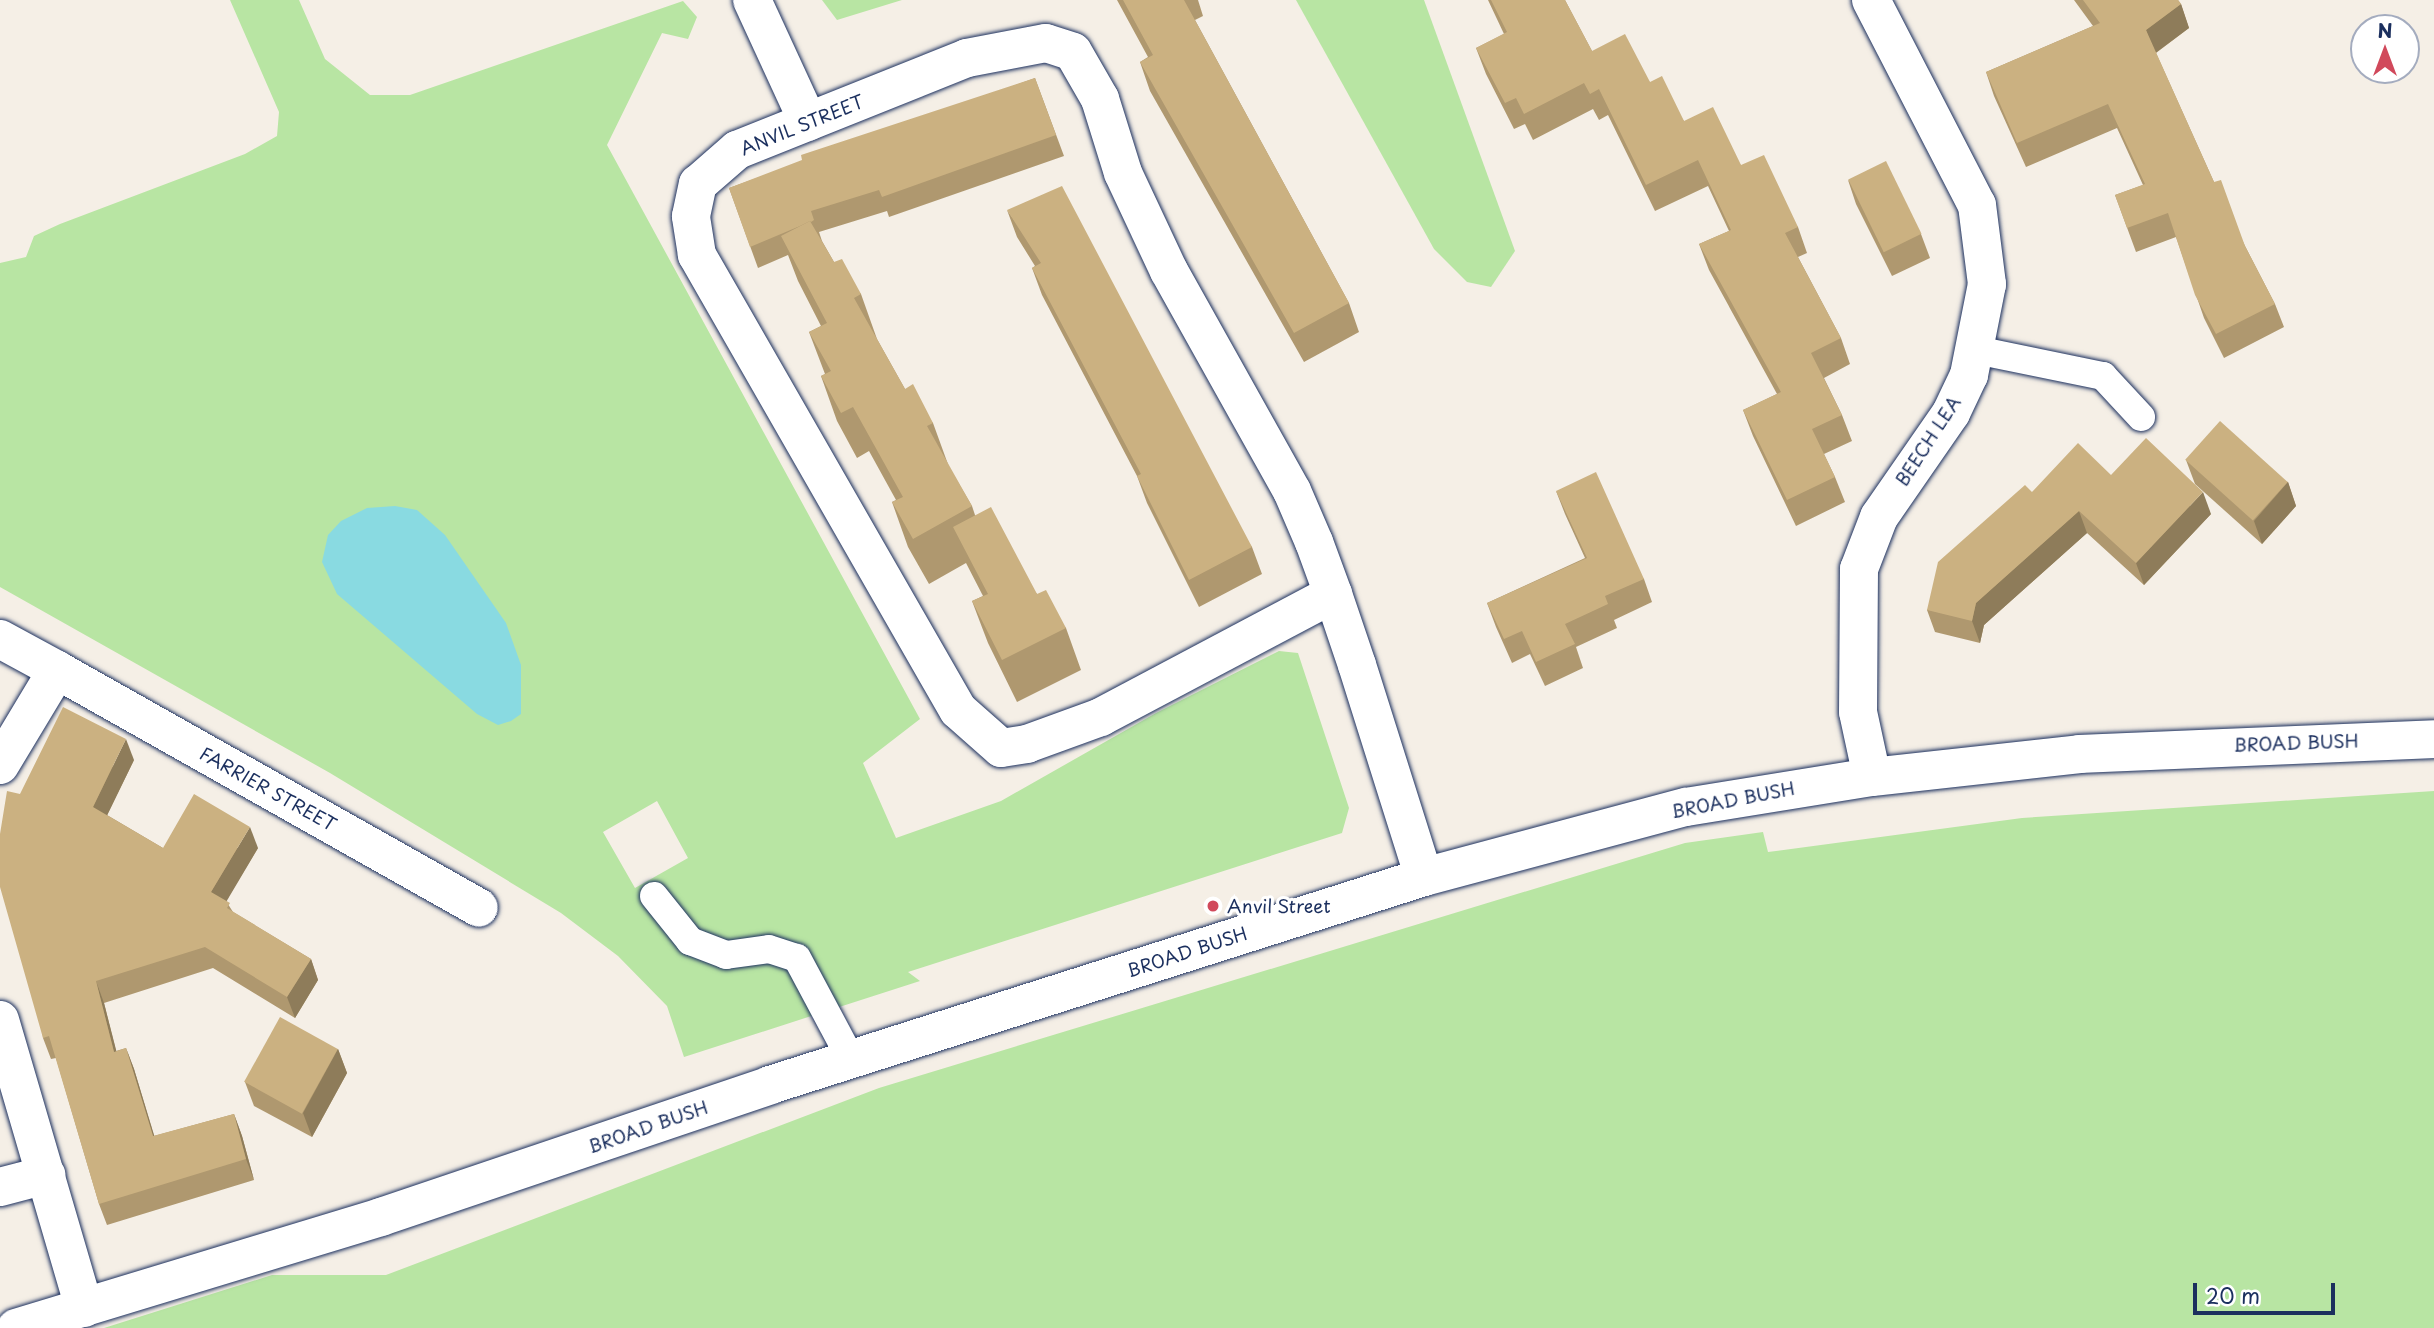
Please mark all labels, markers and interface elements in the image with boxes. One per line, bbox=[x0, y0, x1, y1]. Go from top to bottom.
north arrow bbox=[2350, 14, 2420, 84]
text: N bbox=[2377, 16, 2393, 44]
street label: ANVIL STREET bbox=[736, 90, 868, 160]
street label: BEECH LEA bbox=[1891, 392, 1965, 490]
street label: BROAD BUSH bbox=[2233, 730, 2359, 756]
street label: FARRIER STREET bbox=[195, 742, 341, 836]
street label: BROAD BUSH bbox=[1669, 777, 1797, 823]
place label: Anvil Street bbox=[1227, 895, 1332, 917]
marker: Anvil Street bbox=[1205, 898, 1221, 914]
street label: BROAD BUSH bbox=[1124, 922, 1250, 982]
street label: BROAD BUSH bbox=[585, 1096, 711, 1158]
scale bar bbox=[2196, 1268, 2338, 1312]
text: 20 m bbox=[2206, 1279, 2260, 1311]

